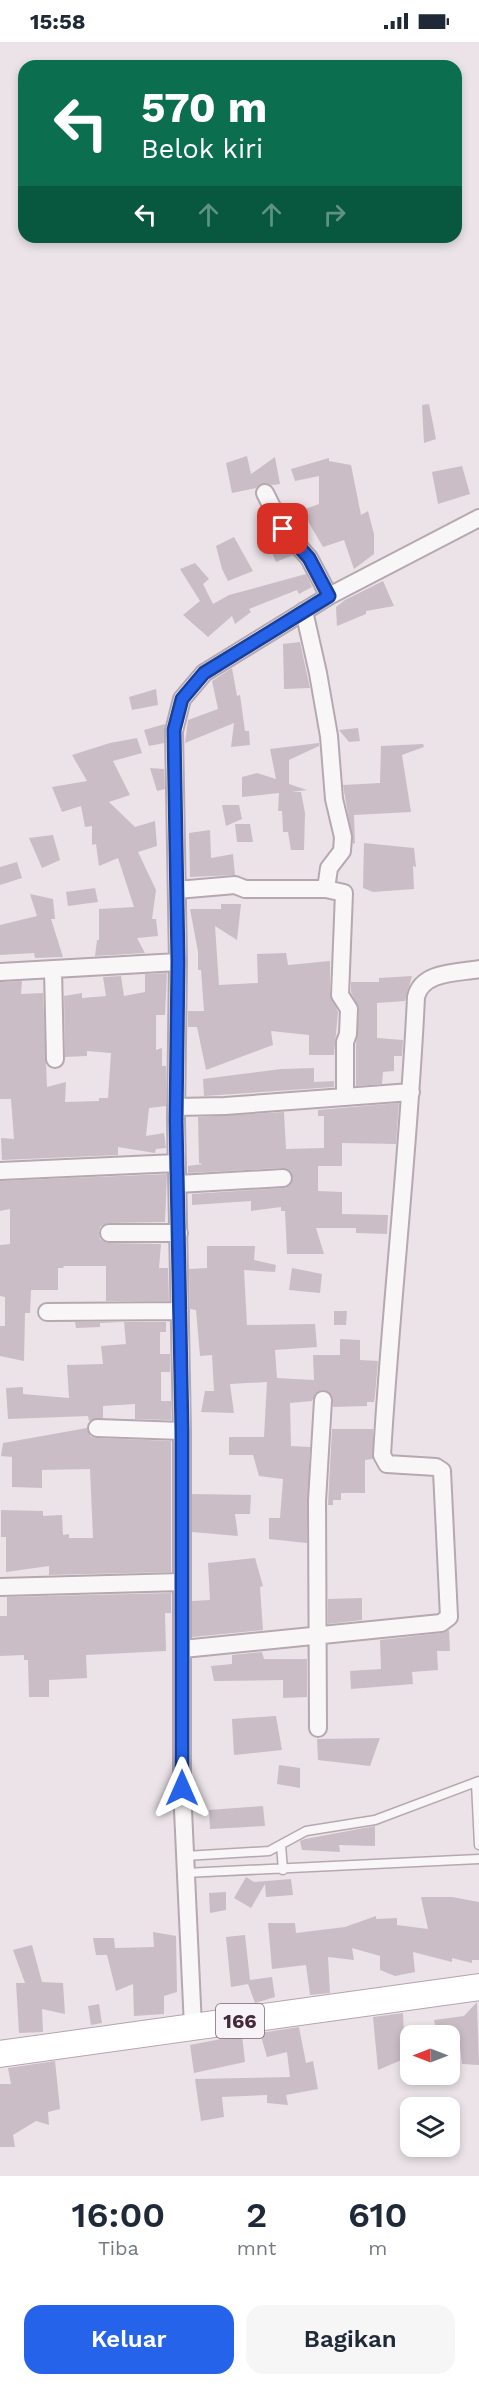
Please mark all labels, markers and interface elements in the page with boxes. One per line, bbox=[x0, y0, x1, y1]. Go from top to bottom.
text: 15:58 bbox=[30, 9, 86, 34]
text: 570 m bbox=[141, 83, 267, 132]
icon: left bbox=[42, 84, 120, 162]
text: Belok kiri bbox=[141, 133, 263, 165]
icon: left bbox=[129, 198, 162, 231]
icon: ahead bbox=[192, 198, 225, 231]
icon: ahead bbox=[255, 198, 288, 231]
icon: right bbox=[318, 198, 351, 231]
pin bbox=[257, 503, 308, 554]
icon: arrive bbox=[266, 512, 299, 545]
position arrow bbox=[150, 1756, 214, 1820]
road number: 166 bbox=[216, 2004, 264, 2038]
north arrow bbox=[400, 2025, 460, 2085]
map controls bbox=[400, 2025, 460, 2157]
button: layers bbox=[400, 2097, 460, 2157]
text: 16:00 bbox=[72, 2194, 165, 2236]
text: 2 bbox=[246, 2194, 267, 2236]
text: 610 bbox=[348, 2194, 407, 2236]
text: Tiba bbox=[98, 2236, 139, 2260]
text: mnt bbox=[237, 2236, 276, 2260]
text: m bbox=[368, 2236, 387, 2260]
button: Keluar bbox=[24, 2305, 234, 2374]
button: Bagikan bbox=[246, 2305, 455, 2374]

